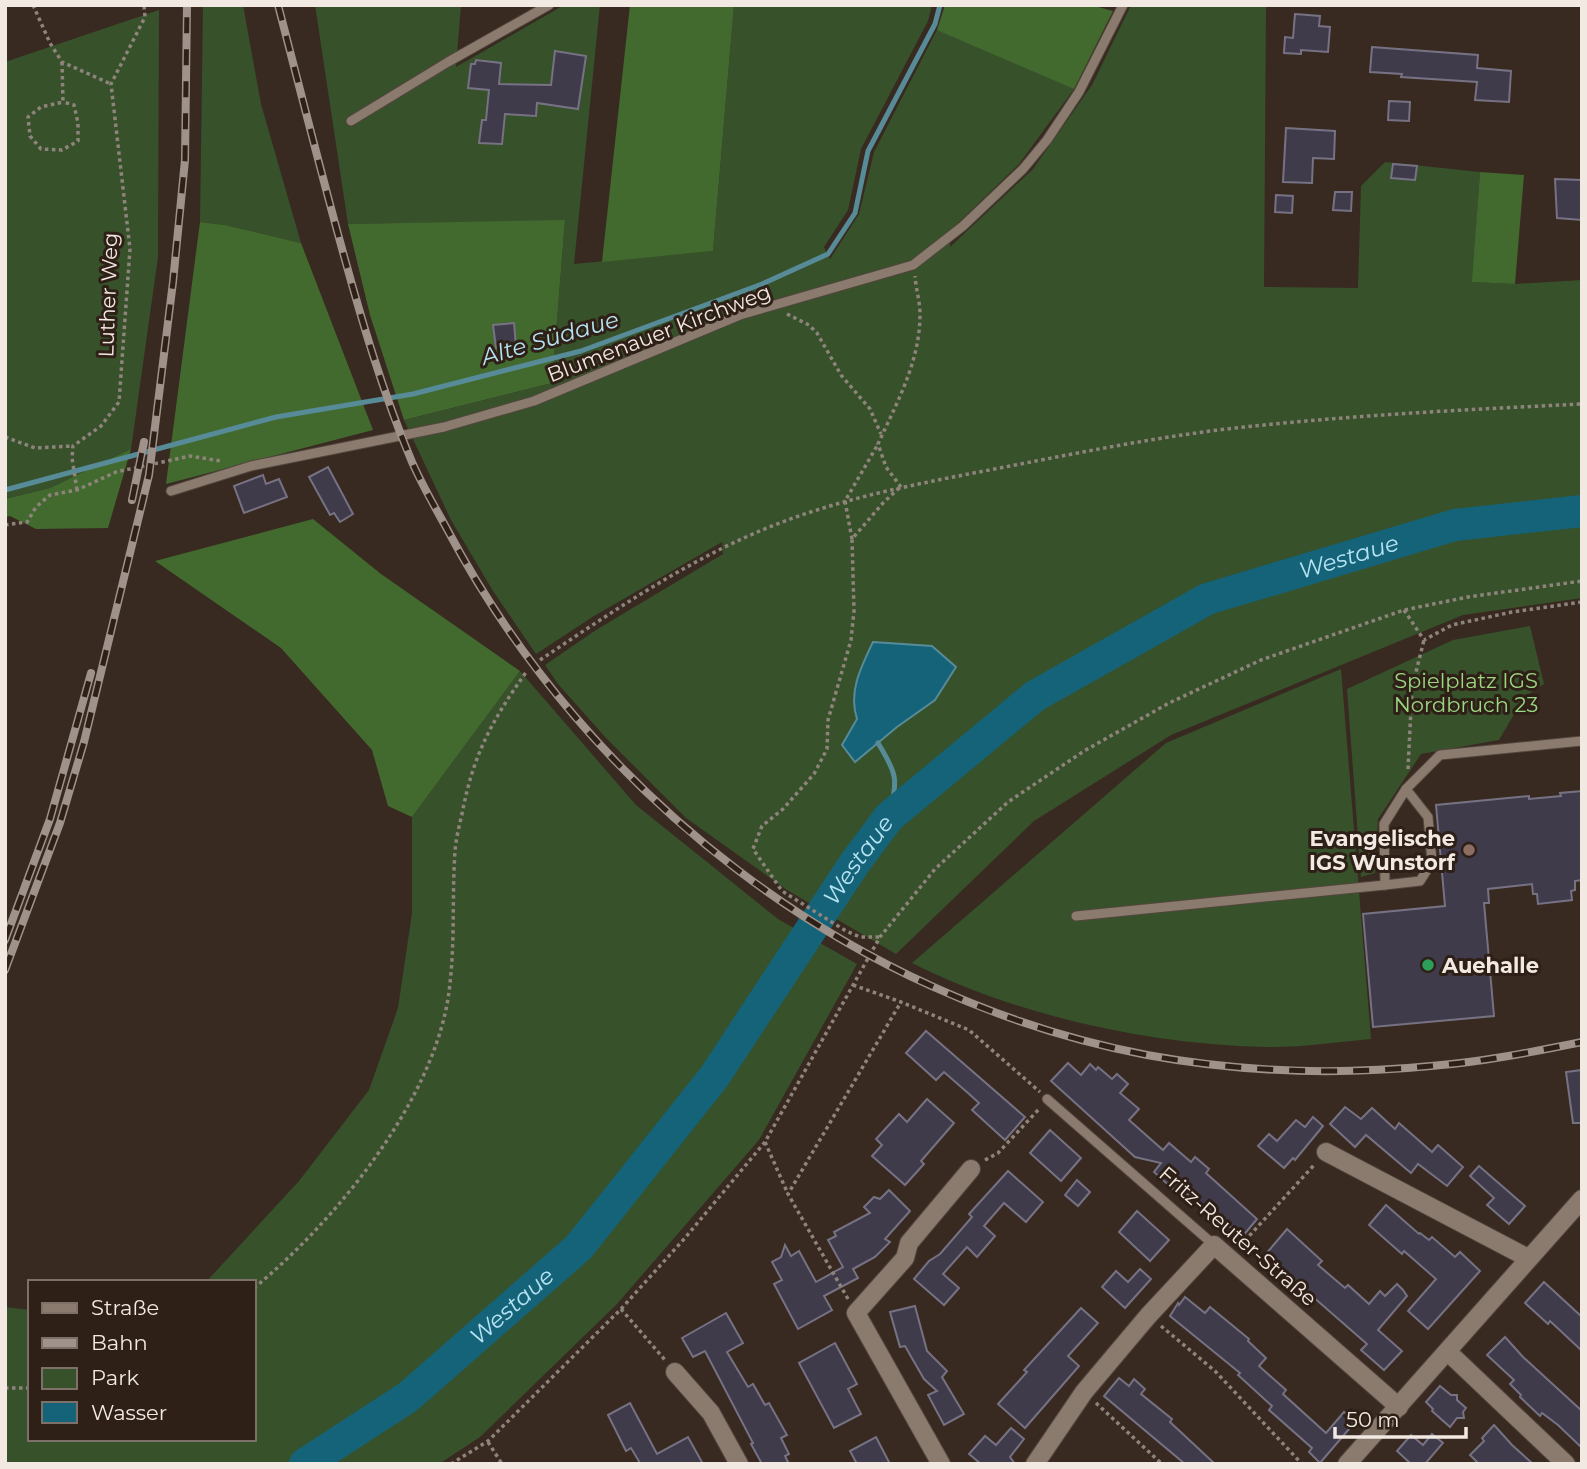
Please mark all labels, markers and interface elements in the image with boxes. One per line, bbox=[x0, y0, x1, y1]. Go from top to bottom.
street label: Luther Weg bbox=[93, 232, 123, 358]
street label: Blumenauer Kirchweg bbox=[544, 279, 774, 387]
water label: Alte Südaue bbox=[476, 305, 622, 372]
water label: Westaue bbox=[1296, 529, 1402, 585]
park label: Spielplatz IGS Nordbruch 23 bbox=[1394, 668, 1538, 717]
water label: Westaue bbox=[817, 810, 899, 910]
place label: Evangelische IGS Wunstorf bbox=[1309, 826, 1456, 875]
marker: Evangelische IGS Wunstorf bbox=[1461, 842, 1477, 858]
place label: Auehalle bbox=[1441, 953, 1539, 978]
marker: Auehalle bbox=[1420, 957, 1436, 973]
street label: Fritz-Reuter-Straße bbox=[1154, 1161, 1322, 1311]
water label: Westaue bbox=[464, 1261, 560, 1350]
legend bbox=[28, 1280, 256, 1441]
text: Straße bbox=[91, 1295, 159, 1320]
text: Bahn bbox=[91, 1330, 148, 1355]
text: Park bbox=[91, 1365, 139, 1390]
scale bar bbox=[1335, 1396, 1466, 1440]
text: Wasser bbox=[91, 1400, 167, 1425]
text: 50 m bbox=[1346, 1407, 1400, 1432]

